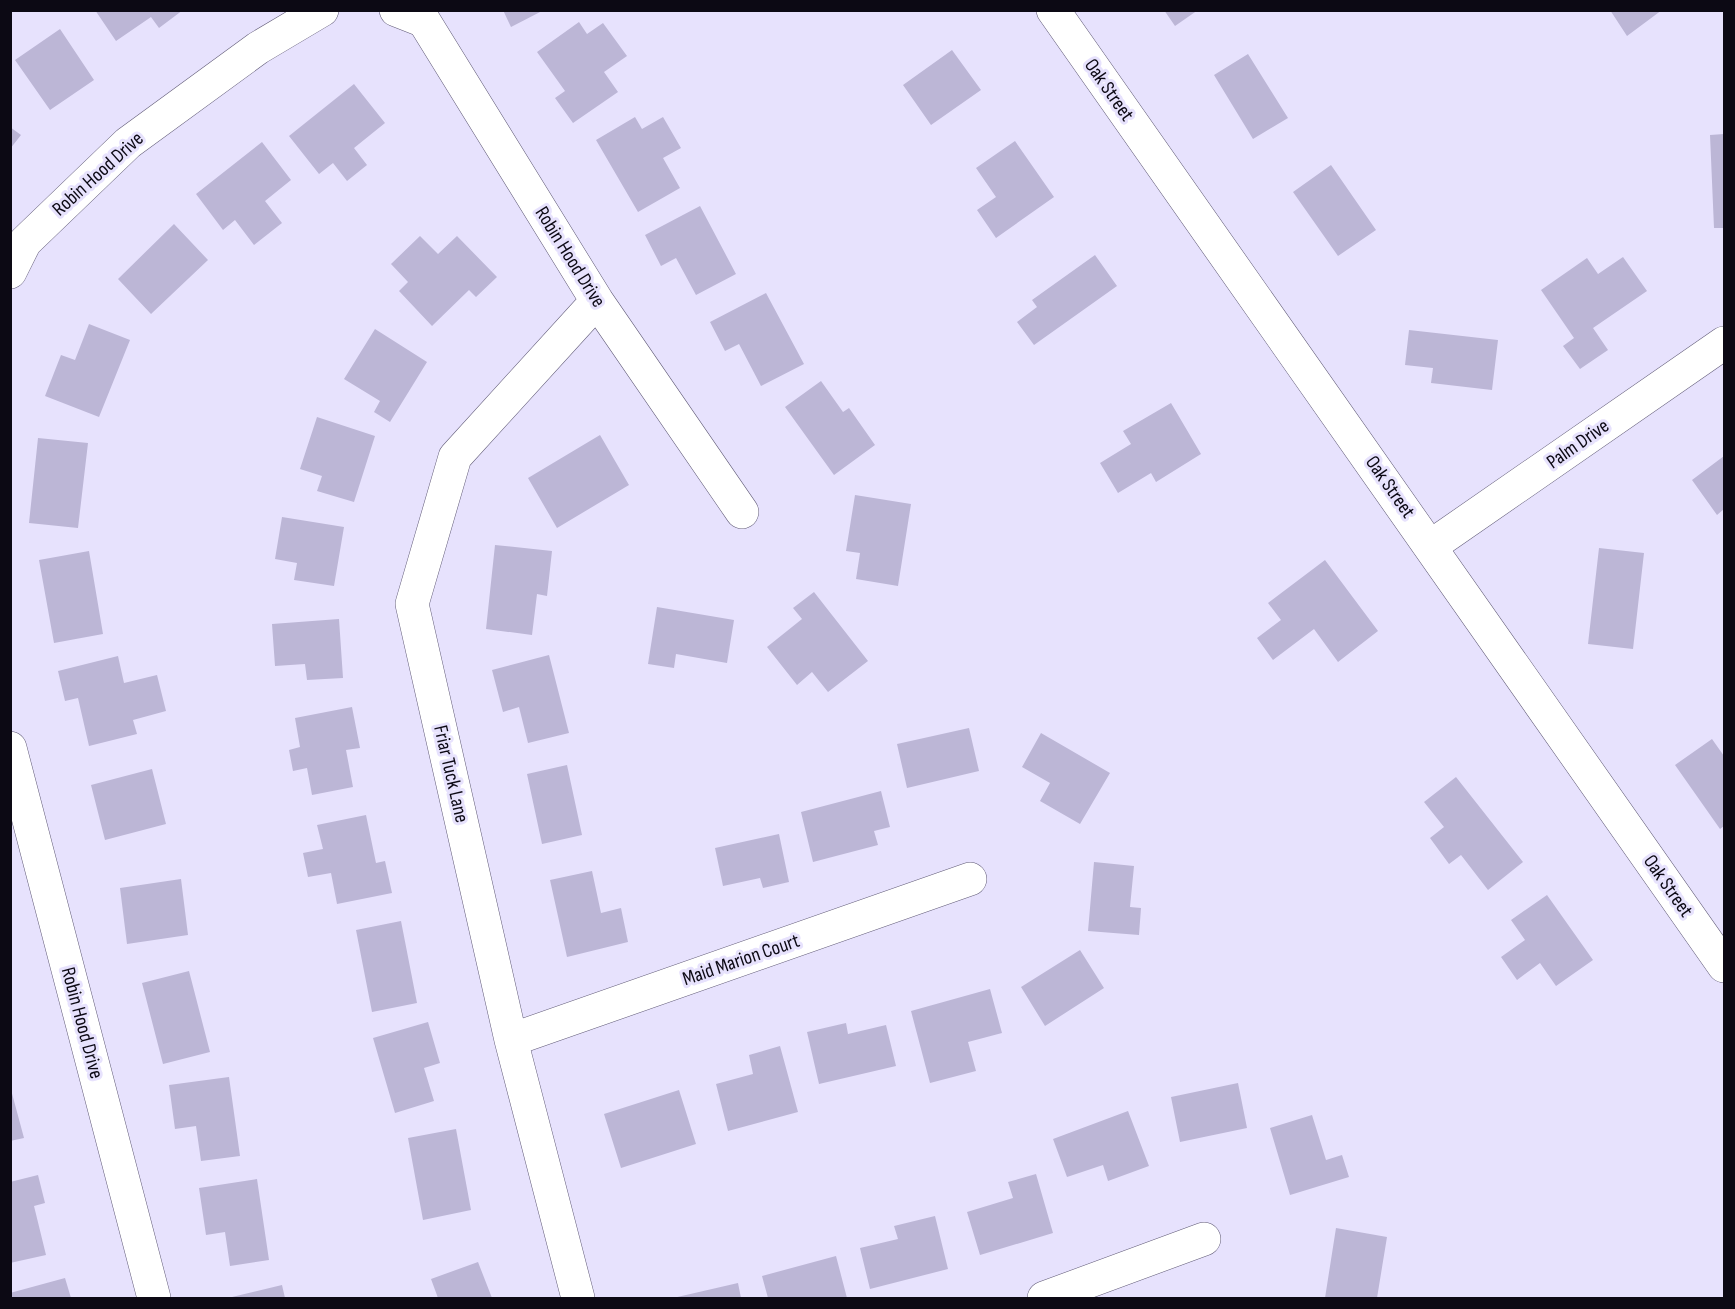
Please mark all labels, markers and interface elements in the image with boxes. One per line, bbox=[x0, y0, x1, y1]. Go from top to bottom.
street label: Oak Street bbox=[1079, 54, 1139, 126]
street label: Robin Hood Drive bbox=[48, 127, 148, 221]
street label: Robin Hood Drive bbox=[530, 202, 610, 312]
street label: Palm Drive bbox=[1542, 414, 1614, 474]
street label: Oak Street bbox=[1360, 451, 1420, 523]
street label: Friar Tuck Lane bbox=[428, 723, 474, 825]
street label: Oak Street bbox=[1638, 850, 1698, 922]
street label: Maid Marion Court bbox=[679, 929, 803, 991]
street label: Robin Hood Drive bbox=[56, 965, 108, 1081]

